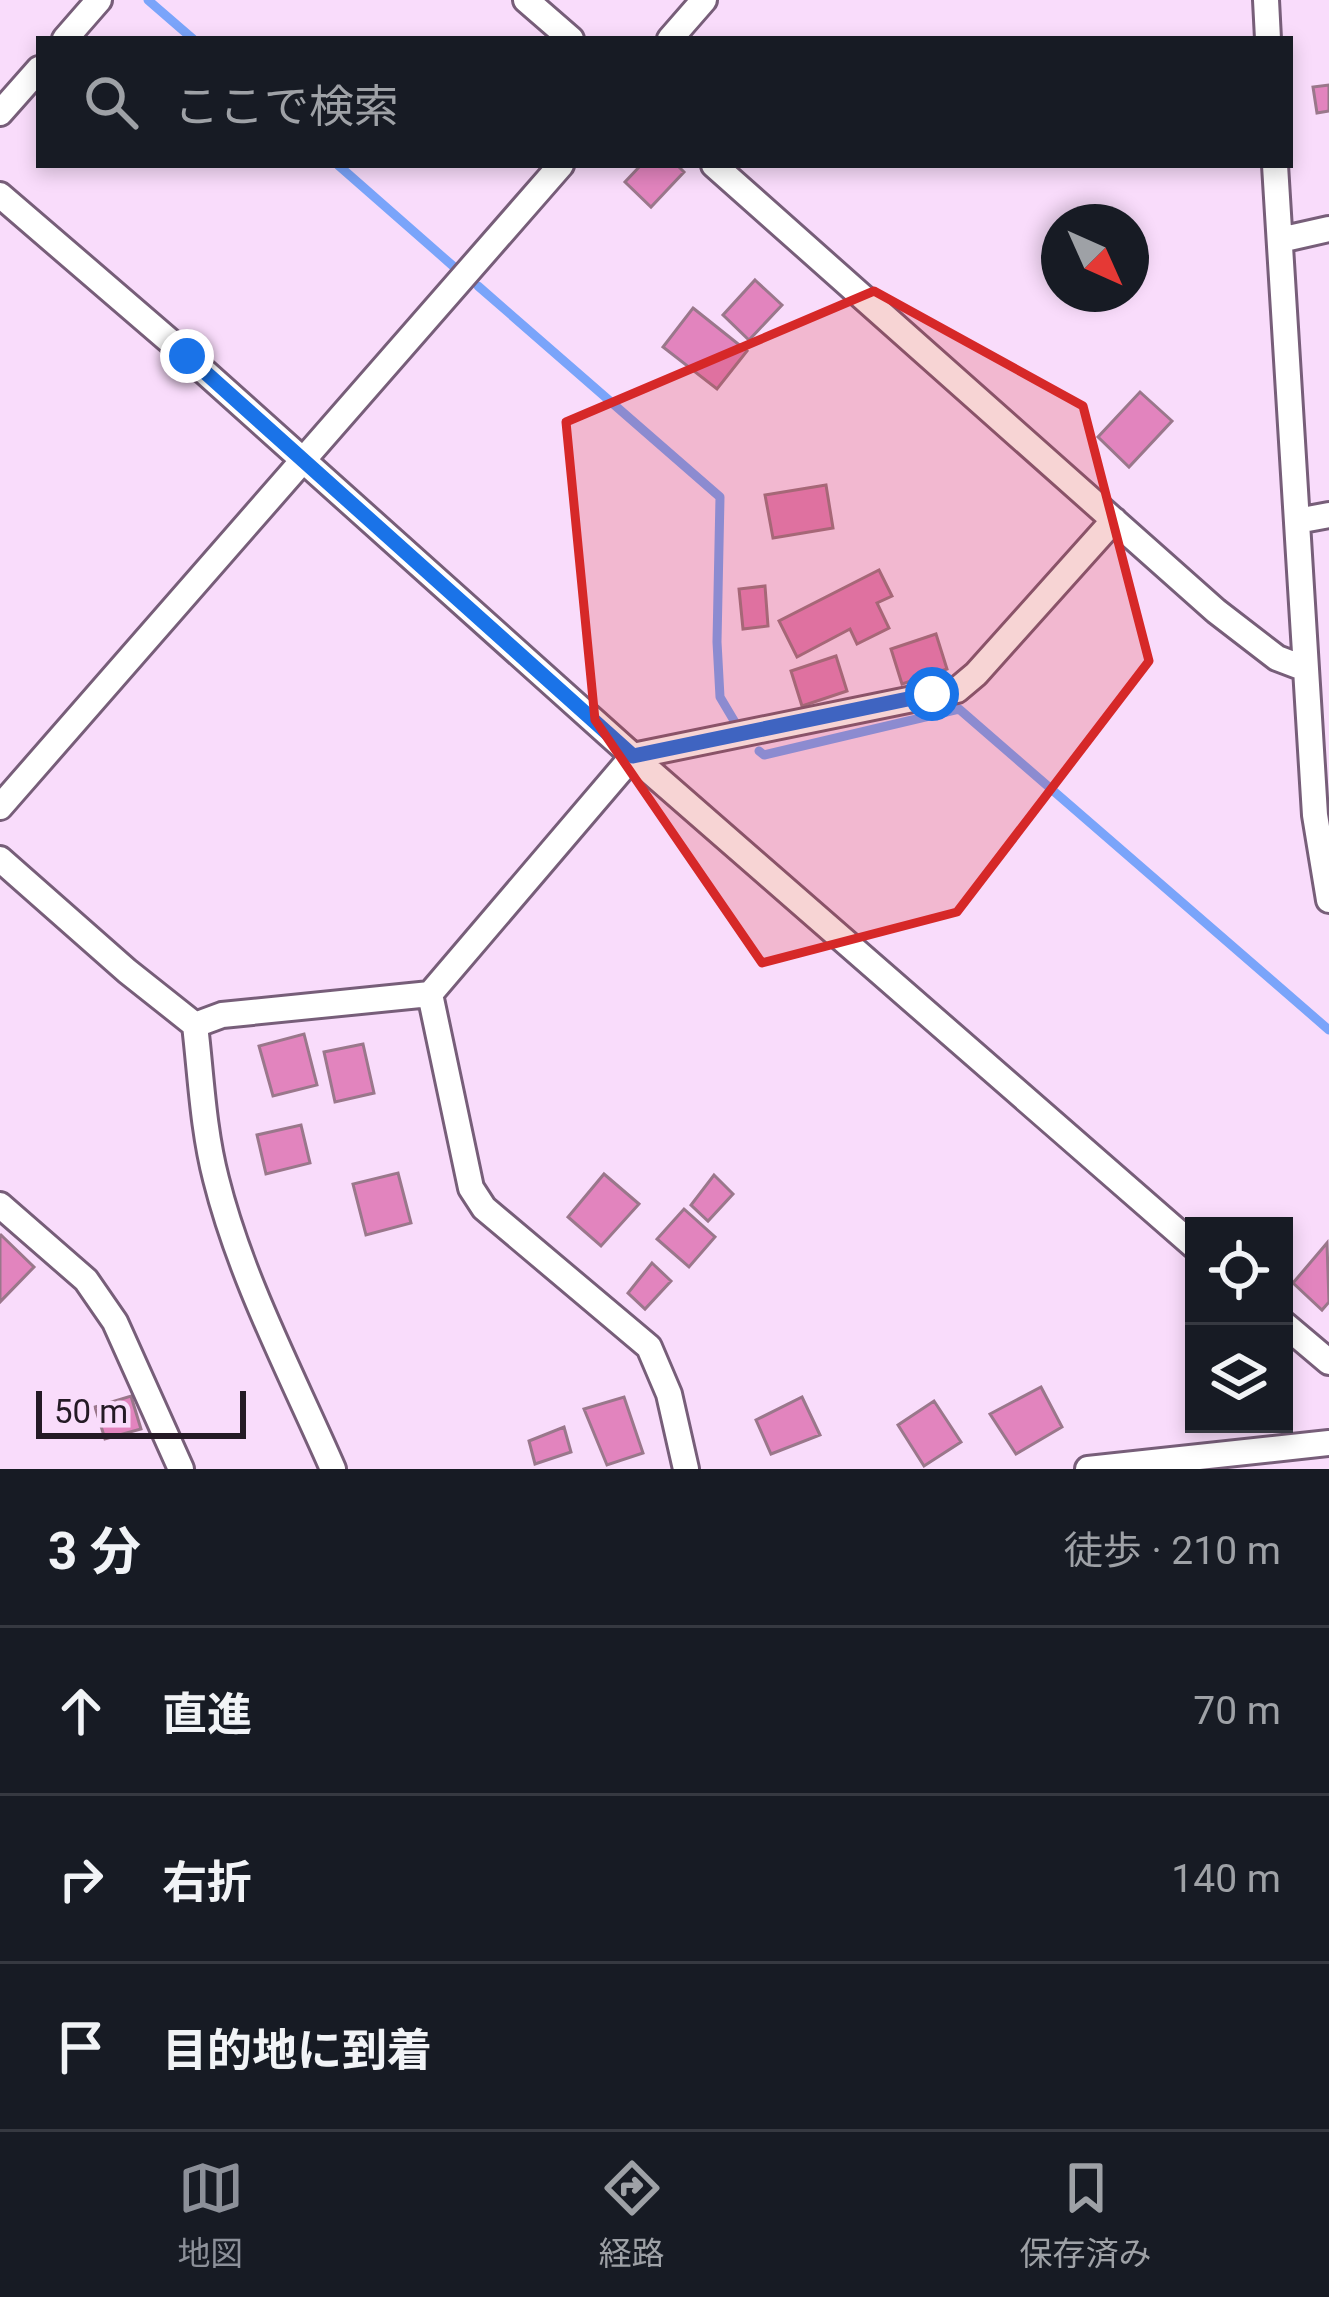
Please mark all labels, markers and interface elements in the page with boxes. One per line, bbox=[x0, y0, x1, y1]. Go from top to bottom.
search box bbox=[36, 36, 1293, 168]
icon: search bbox=[78, 69, 144, 135]
text: ここで検索 bbox=[174, 80, 399, 133]
north arrow bbox=[1041, 204, 1149, 312]
route end bbox=[160, 329, 214, 383]
route start bbox=[905, 667, 959, 721]
map controls bbox=[1185, 1217, 1293, 1433]
button: locate bbox=[1185, 1217, 1293, 1325]
button: layers bbox=[1185, 1325, 1293, 1433]
scale bar bbox=[36, 1385, 246, 1438]
text: 50 m bbox=[54, 1392, 128, 1431]
text: 3 分 bbox=[48, 1522, 141, 1581]
text: 徒歩 · 210 m bbox=[1064, 1528, 1281, 1574]
icon: ahead bbox=[48, 1678, 114, 1744]
text: 直進 bbox=[162, 1688, 252, 1741]
text: 70 m bbox=[1193, 1688, 1281, 1734]
icon: right bbox=[48, 1846, 114, 1912]
text: 右折 bbox=[162, 1856, 252, 1909]
text: 140 m bbox=[1171, 1856, 1281, 1902]
icon: arrive bbox=[48, 2014, 114, 2080]
text: 目的地に到着 bbox=[162, 2024, 432, 2077]
tab: 地図 bbox=[178, 2155, 244, 2275]
tab: 経路 bbox=[599, 2155, 665, 2275]
tab: 保存済み bbox=[1020, 2155, 1152, 2275]

